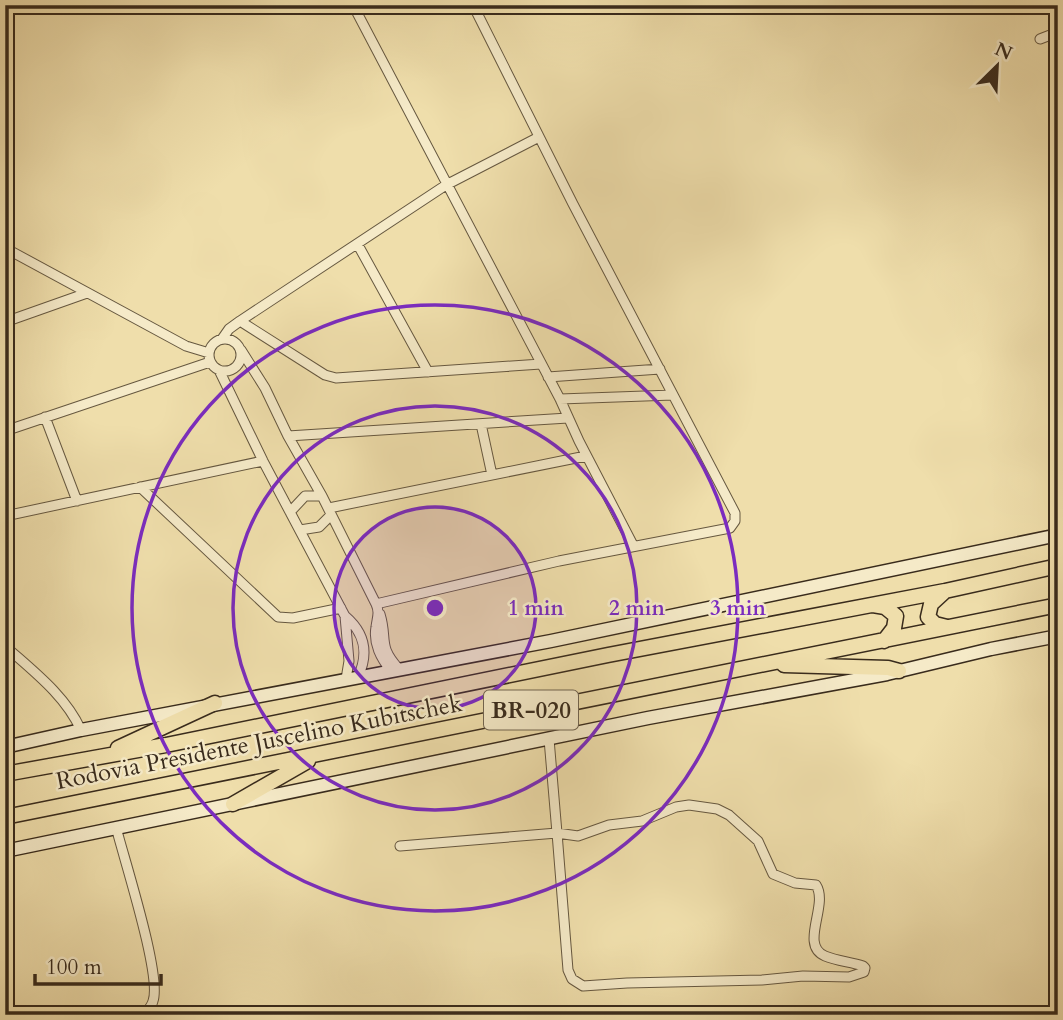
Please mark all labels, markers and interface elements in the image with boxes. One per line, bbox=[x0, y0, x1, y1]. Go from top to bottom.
north arrow bbox=[962, 32, 1032, 102]
text: N bbox=[991, 36, 1017, 67]
text: 1 min bbox=[508, 594, 564, 623]
text: 2 min bbox=[609, 594, 665, 623]
text: 3 min bbox=[710, 594, 766, 623]
centre of rings bbox=[423, 596, 447, 620]
street label: Rodovia Presidente Juscelino Kubitschek bbox=[53, 687, 465, 798]
road number: BR-020 bbox=[484, 690, 578, 730]
scale bar bbox=[35, 943, 161, 987]
text: 100 m bbox=[46, 953, 102, 982]

